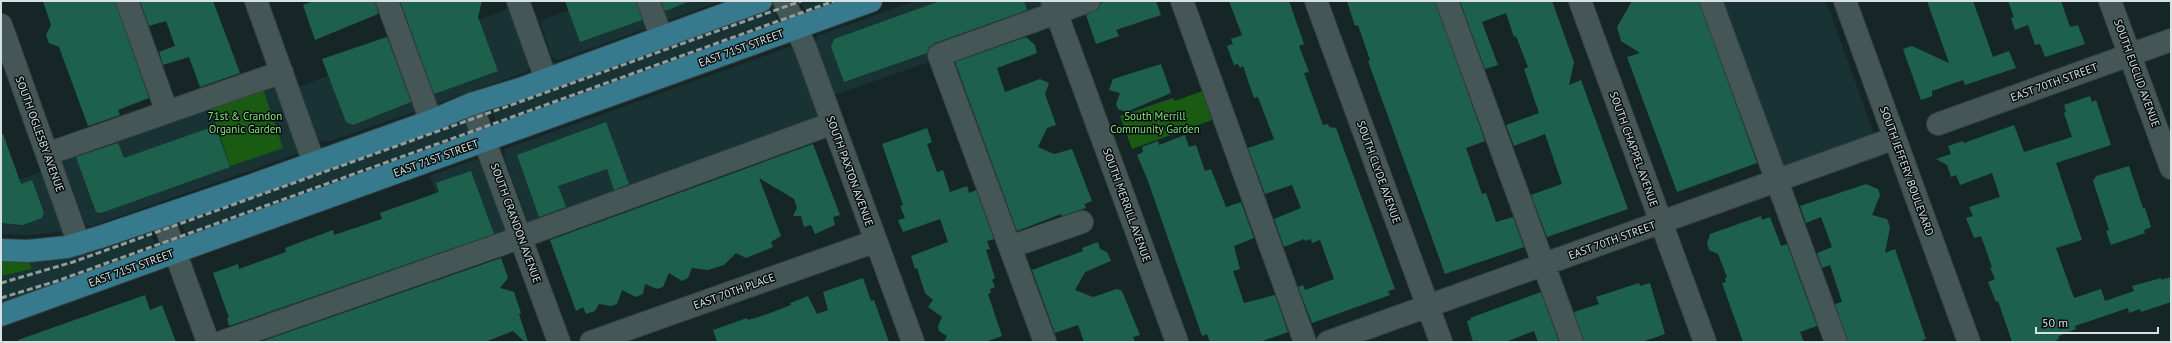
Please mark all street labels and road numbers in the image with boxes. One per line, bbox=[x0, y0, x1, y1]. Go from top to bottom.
street label: SOUTH EUCLID AVENUE bbox=[2111, 17, 2163, 129]
street label: EAST 71ST STREET bbox=[697, 26, 785, 70]
street label: EAST 70TH STREET bbox=[2009, 60, 2099, 104]
street label: SOUTH OGLESBY AVENUE bbox=[13, 74, 67, 194]
street label: SOUTH CHAPPEL AVENUE bbox=[1607, 89, 1661, 209]
street label: SOUTH JEFFERY BOULEVARD bbox=[1877, 104, 1937, 238]
street label: SOUTH PAXTON AVENUE bbox=[823, 114, 877, 228]
street label: SOUTH CLYDE AVENUE bbox=[1354, 119, 1404, 225]
street label: EAST 71ST STREET bbox=[392, 136, 480, 180]
street label: SOUTH MERRILL AVENUE bbox=[1100, 146, 1154, 264]
street label: SOUTH CRANDON AVENUE bbox=[488, 161, 544, 285]
street label: EAST 70TH STREET bbox=[1567, 218, 1657, 262]
street label: EAST 71ST STREET bbox=[87, 246, 175, 290]
street label: EAST 70TH PLACE bbox=[691, 270, 777, 312]

